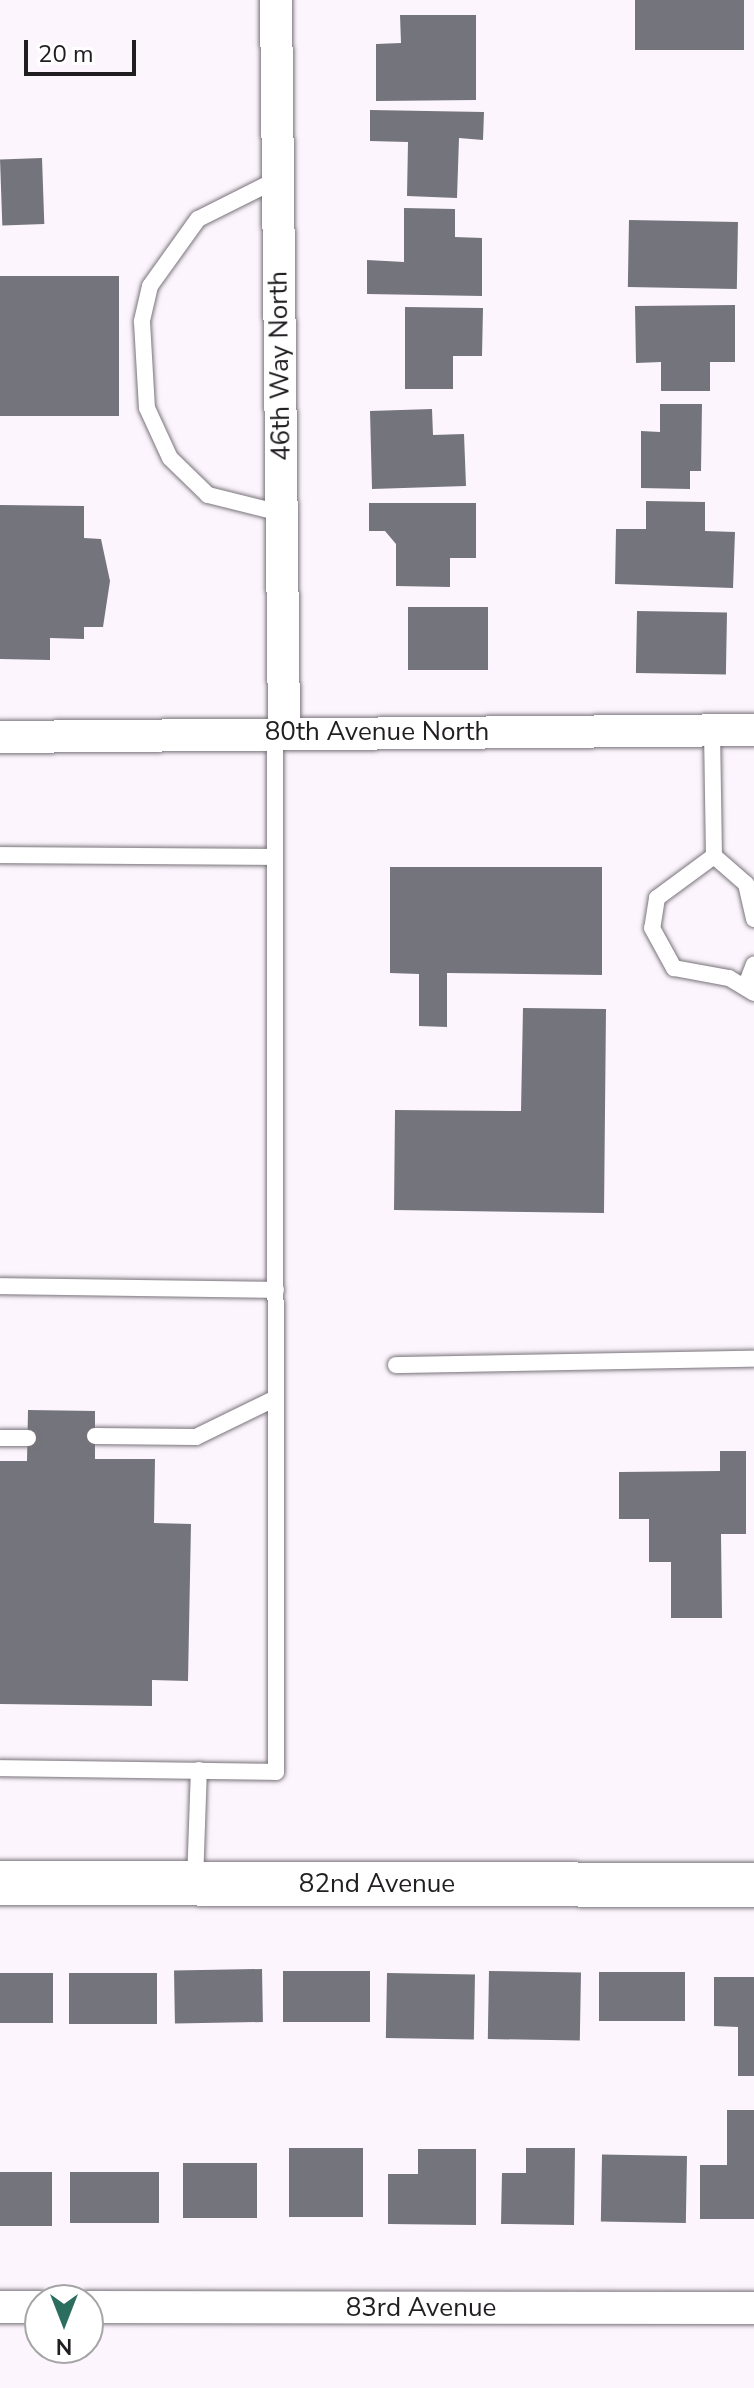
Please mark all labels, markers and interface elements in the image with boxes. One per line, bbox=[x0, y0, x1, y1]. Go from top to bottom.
scale bar bbox=[28, 24, 140, 74]
text: 20 m bbox=[38, 38, 94, 70]
street label: 46th Way North bbox=[263, 271, 297, 461]
street label: 80th Avenue North bbox=[265, 716, 489, 748]
street label: 82nd Avenue bbox=[299, 1868, 455, 1900]
north arrow bbox=[24, 2284, 104, 2364]
street label: 83rd Avenue bbox=[346, 2292, 496, 2324]
text: N bbox=[56, 2331, 72, 2361]

